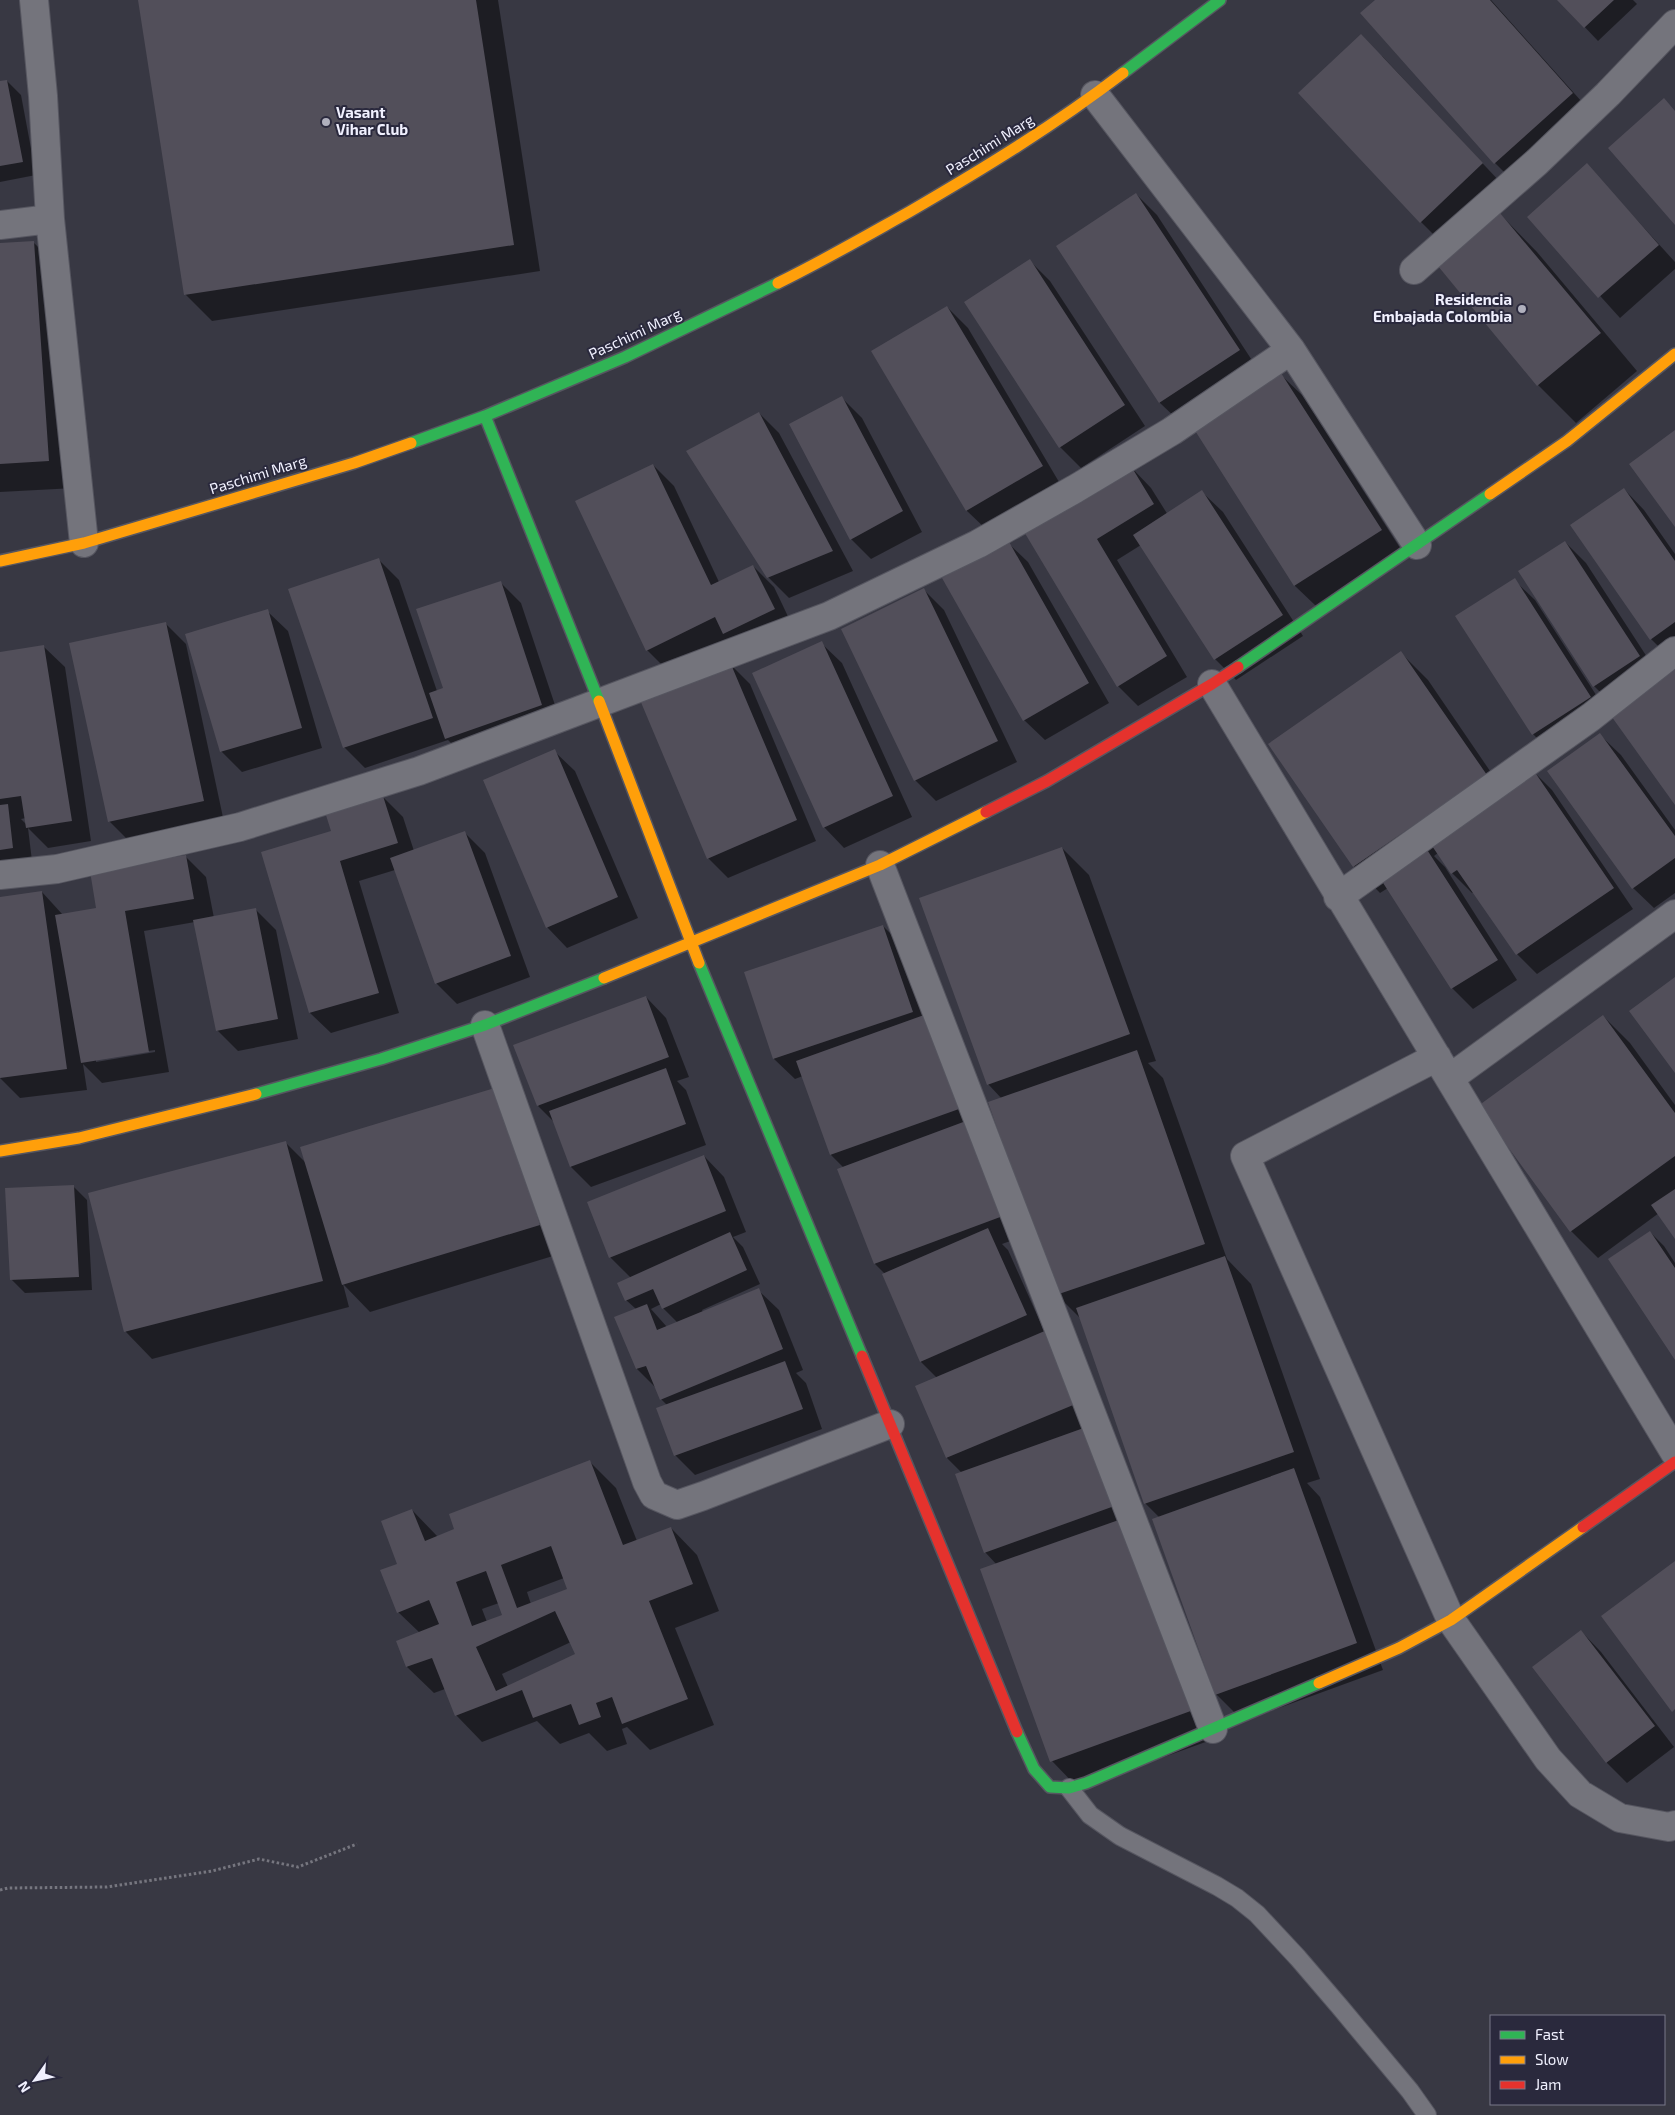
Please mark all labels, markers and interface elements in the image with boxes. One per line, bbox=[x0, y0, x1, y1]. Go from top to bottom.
place label: Vasant Vihar Club bbox=[336, 103, 408, 138]
street label: Paschimi Marg bbox=[942, 110, 1037, 178]
marker: Vasant Vihar Club bbox=[320, 116, 332, 128]
place label: Residencia Embajada Colombia bbox=[1373, 290, 1512, 325]
street label: Paschimi Marg bbox=[585, 303, 684, 362]
marker: Residencia Embajada Colombia bbox=[1516, 303, 1528, 315]
street label: Paschimi Marg bbox=[207, 451, 309, 497]
legend bbox=[1490, 2015, 1665, 2105]
text: Fast bbox=[1535, 2025, 1565, 2043]
text: Slow bbox=[1535, 2050, 1569, 2068]
north arrow bbox=[10, 2055, 60, 2105]
text: Jam bbox=[1535, 2075, 1561, 2093]
text: N bbox=[14, 2078, 34, 2096]

